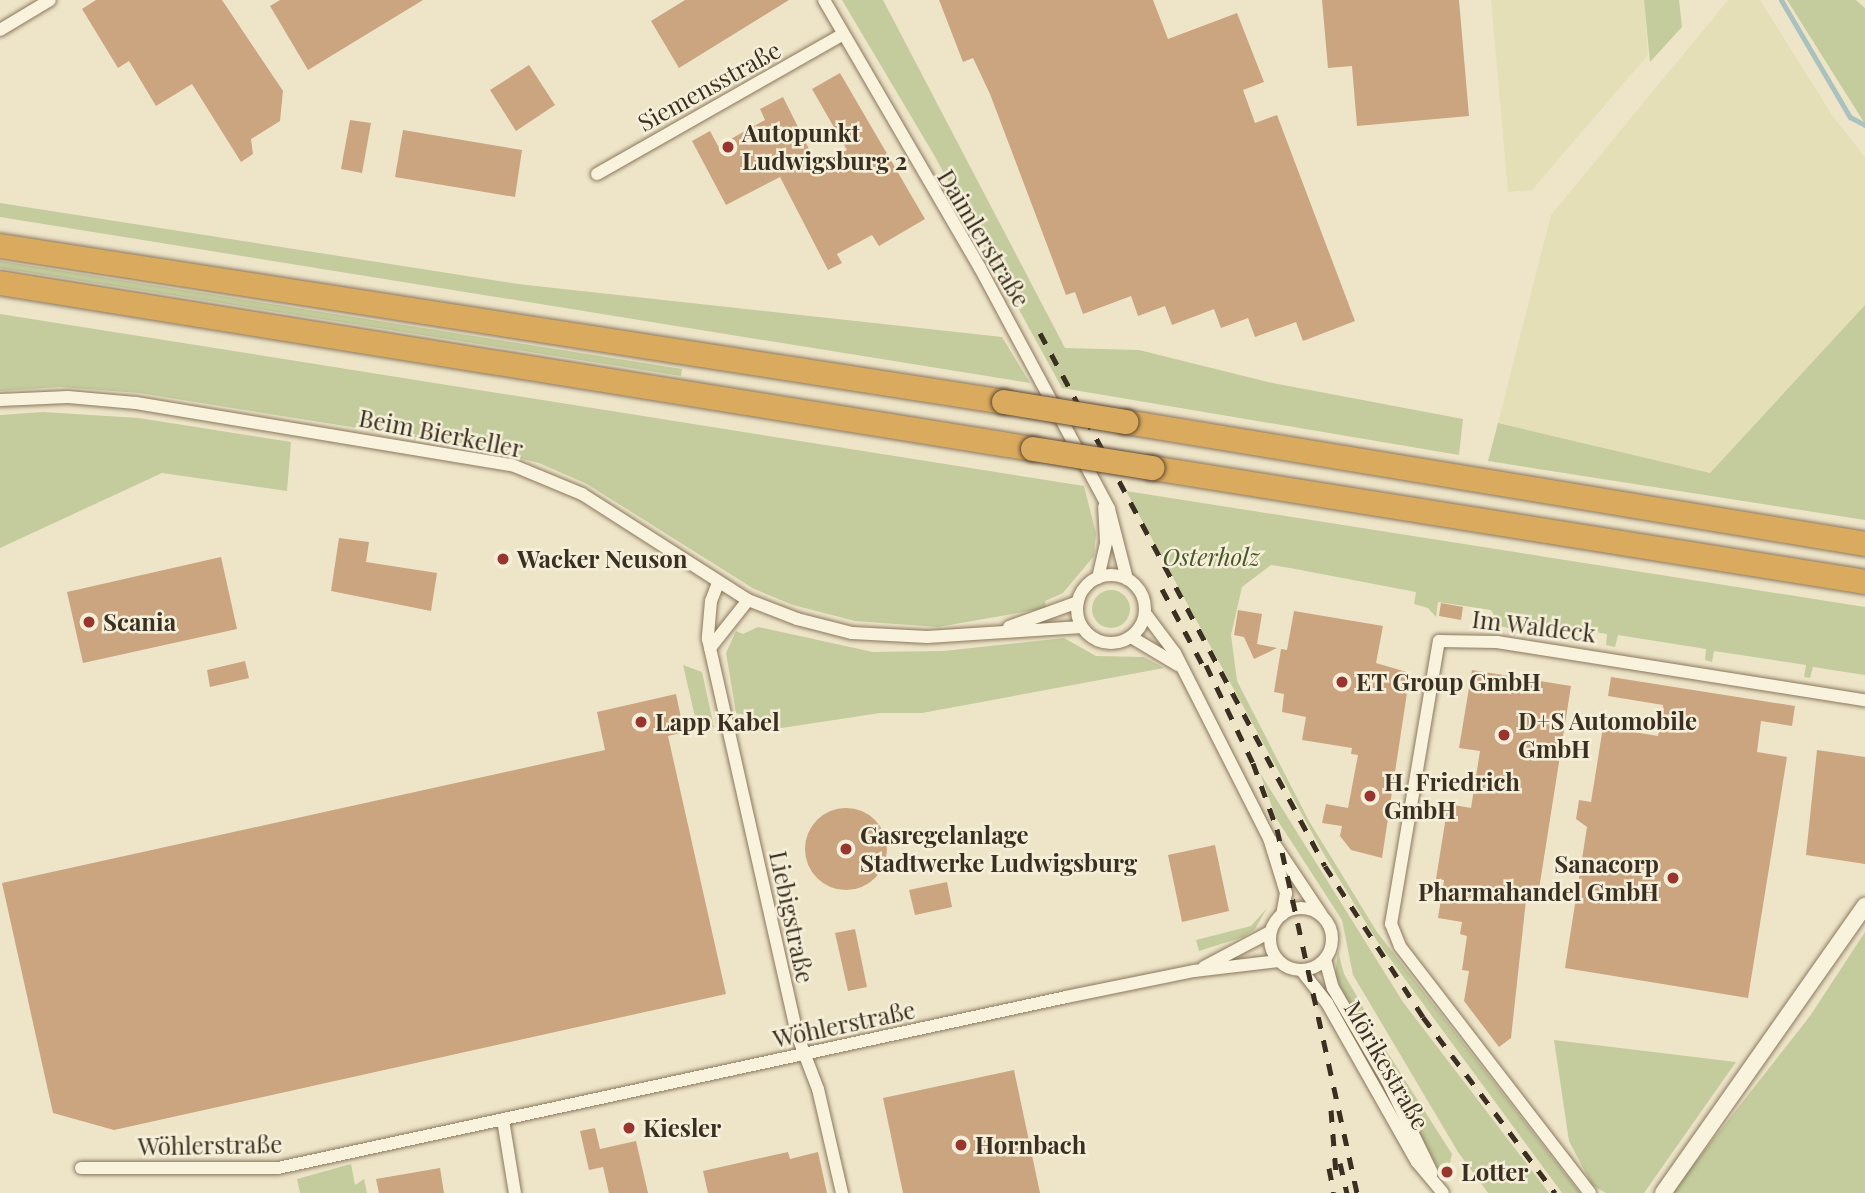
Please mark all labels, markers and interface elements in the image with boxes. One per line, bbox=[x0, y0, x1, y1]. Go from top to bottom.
street label: Siemensstraße bbox=[633, 35, 785, 137]
place label: Autopunkt Ludwigsburg 2 bbox=[742, 119, 907, 175]
marker: Autopunkt Ludwigsburg 2 bbox=[720, 139, 736, 155]
street label: Daimlerstraße bbox=[932, 164, 1036, 312]
street label: Beim Bierkeller bbox=[356, 403, 526, 463]
park label: Osterholz bbox=[1162, 543, 1260, 571]
place label: Wacker Neuson bbox=[517, 545, 688, 573]
marker: Wacker Neuson bbox=[495, 551, 511, 567]
street label: Im Waldeck bbox=[1470, 604, 1598, 648]
place label: Scania bbox=[103, 608, 176, 636]
marker: Scania bbox=[81, 614, 97, 630]
place label: ET Group GmbH bbox=[1356, 668, 1542, 696]
marker: ET Group GmbH bbox=[1334, 674, 1350, 690]
place label: D+S Automobile GmbH bbox=[1518, 707, 1698, 763]
place label: Lapp Kabel bbox=[655, 708, 780, 736]
marker: Lapp Kabel bbox=[633, 714, 649, 730]
marker: D+S Automobile GmbH bbox=[1496, 727, 1512, 743]
place label: H. Friedrich GmbH bbox=[1384, 768, 1520, 824]
marker: H. Friedrich GmbH bbox=[1362, 788, 1378, 804]
place label: Gasregelanlage Stadtwerke Ludwigsburg bbox=[860, 821, 1137, 877]
marker: Gasregelanlage Stadtwerke Ludwigsburg bbox=[838, 841, 854, 857]
street label: Liebigstraße bbox=[764, 848, 820, 986]
place label: Sanacorp Pharmahandel GmbH bbox=[1418, 850, 1659, 906]
marker: Sanacorp Pharmahandel GmbH bbox=[1665, 870, 1681, 886]
street label: Wöhlerstraße bbox=[770, 995, 918, 1053]
street label: Mörikestraße bbox=[1339, 995, 1435, 1135]
place label: Kiesler bbox=[643, 1114, 721, 1142]
marker: Kiesler bbox=[621, 1120, 637, 1136]
street label: Wöhlerstraße bbox=[137, 1129, 283, 1161]
place label: Hornbach bbox=[975, 1131, 1086, 1159]
marker: Hornbach bbox=[953, 1137, 969, 1153]
place label: Lotter bbox=[1461, 1158, 1529, 1186]
marker: Lotter bbox=[1439, 1164, 1455, 1180]

